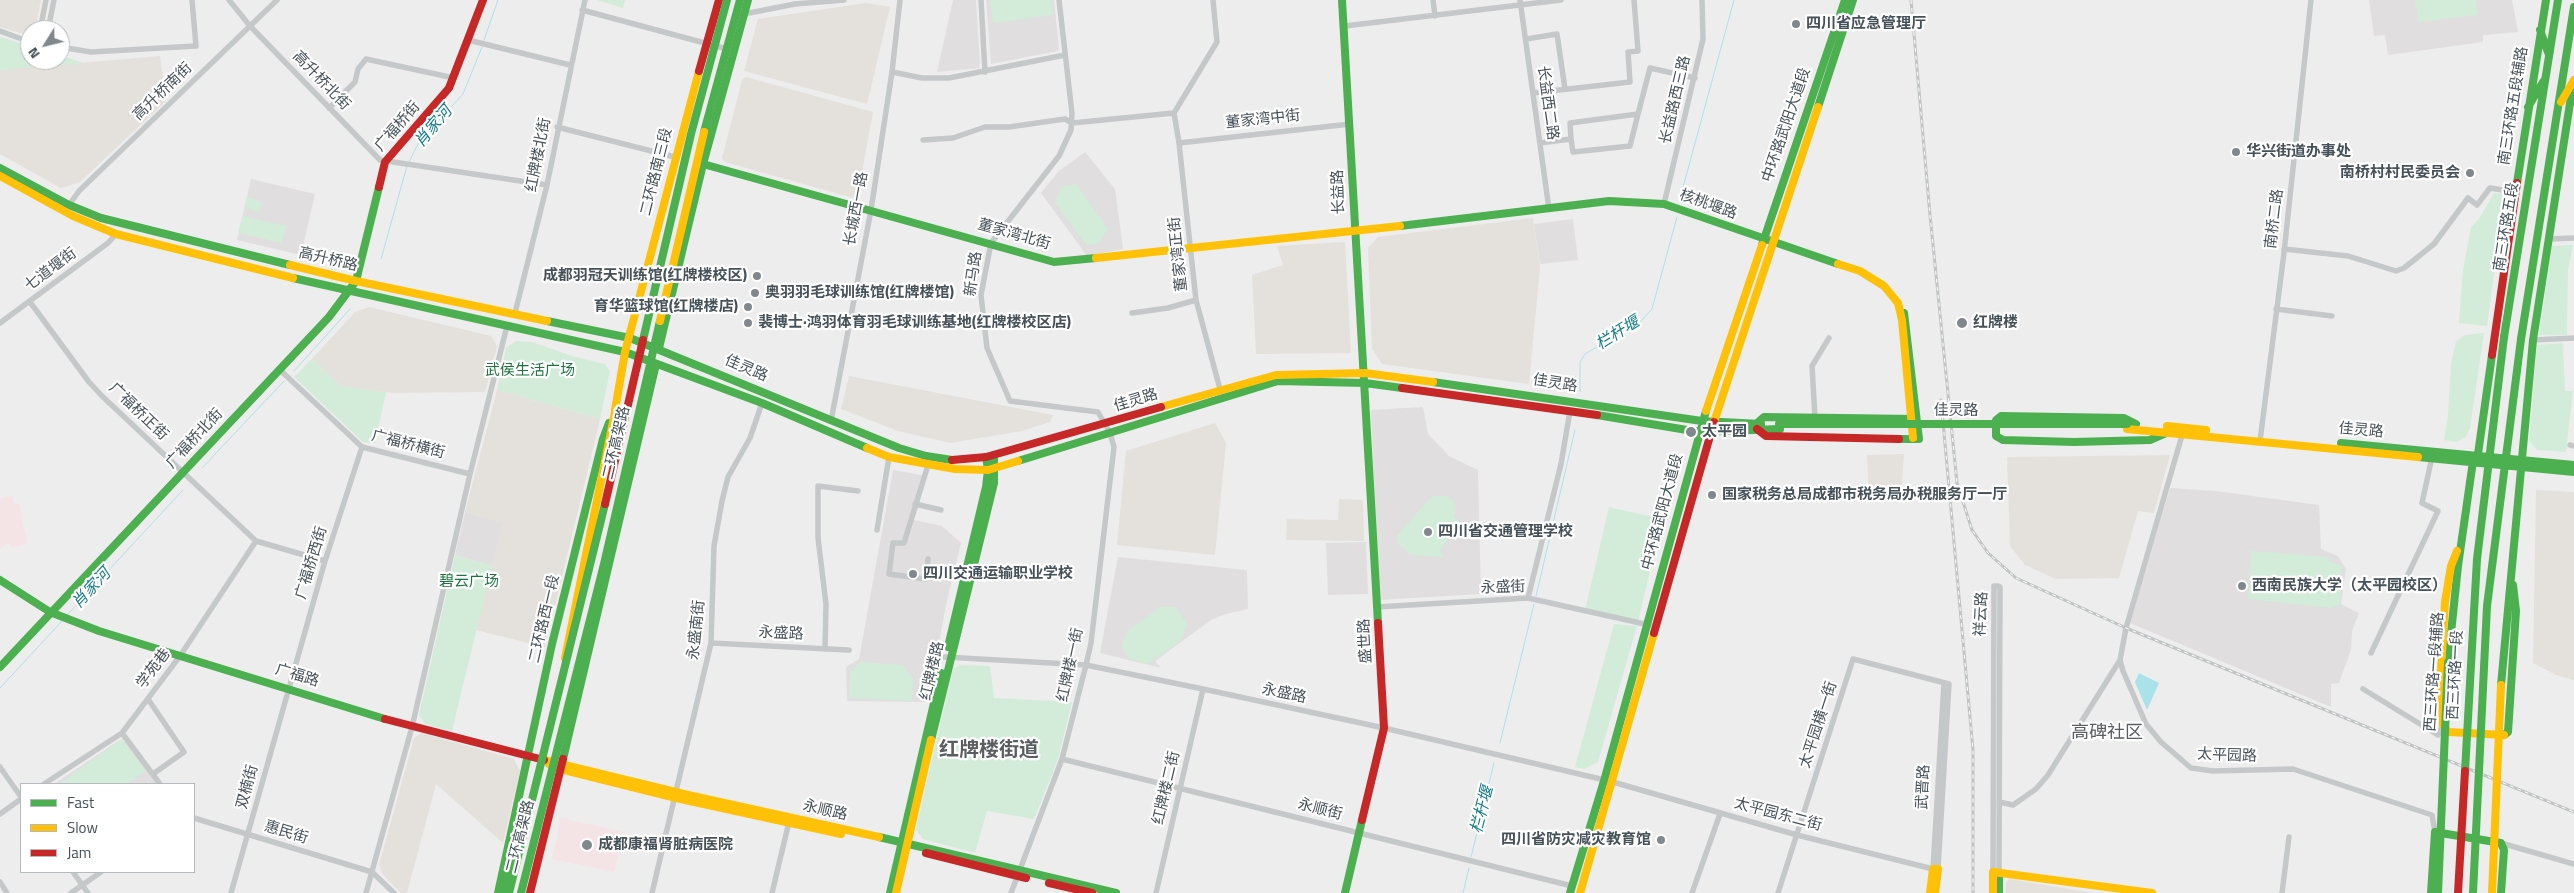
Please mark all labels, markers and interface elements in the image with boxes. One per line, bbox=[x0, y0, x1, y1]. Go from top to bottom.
place label: 四川省应急管理厅 bbox=[1806, 15, 1926, 33]
marker: 四川省应急管理厅 bbox=[1790, 18, 1802, 30]
north arrow bbox=[20, 20, 70, 70]
text: N bbox=[22, 43, 45, 64]
street label: 南三环路五段辅路 bbox=[2496, 45, 2532, 167]
street label: 高升桥北街 bbox=[288, 48, 354, 114]
street label: 长益路西三路 bbox=[1657, 54, 1695, 146]
street label: 高升桥南街 bbox=[130, 59, 196, 125]
street label: 长益西二路 bbox=[1533, 65, 1561, 141]
street label: 中环路武阳大道段 bbox=[1759, 65, 1815, 185]
street label: 广福桥街 bbox=[372, 98, 424, 156]
water label: 肖家河 bbox=[411, 102, 457, 152]
street label: 董家湾中街 bbox=[1225, 107, 1301, 133]
street label: 红牌楼北街 bbox=[523, 116, 555, 194]
street label: 二环路南三段 bbox=[637, 126, 677, 218]
place label: 华兴街道办事处 bbox=[2246, 143, 2351, 161]
marker: 华兴街道办事处 bbox=[2230, 146, 2242, 158]
place label: 南桥村村民委员会 bbox=[2340, 164, 2460, 182]
marker: 南桥村村民委员会 bbox=[2464, 167, 2476, 179]
street label: 长益路 bbox=[1329, 169, 1349, 215]
street label: 长城西一路 bbox=[842, 171, 872, 247]
street label: 南三环路五段 bbox=[2491, 181, 2523, 273]
street label: 核桃堰路 bbox=[1677, 186, 1739, 224]
street label: 南桥二路 bbox=[2262, 188, 2288, 250]
street label: 董家湾北街 bbox=[975, 216, 1053, 254]
street label: 董家湾正街 bbox=[1166, 216, 1192, 292]
street label: 高升桥路 bbox=[297, 244, 359, 276]
street label: 七道堰街 bbox=[22, 245, 80, 295]
street label: 新马路 bbox=[962, 250, 986, 298]
place label: 成都羽冠天训练馆(红牌楼校区) bbox=[543, 267, 747, 285]
marker: 成都羽冠天训练馆(红牌楼校区) bbox=[751, 270, 763, 282]
place label: 奥羽羽毛球训练馆(红牌楼馆) bbox=[765, 284, 954, 302]
marker: 奥羽羽毛球训练馆(红牌楼馆) bbox=[749, 287, 761, 299]
place label: 育华篮球馆(红牌楼店) bbox=[594, 298, 738, 316]
marker: 育华篮球馆(红牌楼店) bbox=[742, 301, 754, 313]
water label: 栏杆堰 bbox=[1593, 313, 1643, 355]
place label: 裴博士·鸿羽体育羽毛球训练基地(红牌楼校区店) bbox=[758, 314, 1071, 332]
place label: 红牌楼 bbox=[1973, 314, 2018, 332]
marker: 红牌楼 bbox=[1955, 316, 1969, 330]
marker: 裴博士·鸿羽体育羽毛球训练基地(红牌楼校区店) bbox=[742, 317, 754, 329]
street label: 佳灵路 bbox=[722, 352, 770, 386]
park label: 武侯生活广场 bbox=[485, 362, 575, 380]
street label: 佳灵路 bbox=[1531, 372, 1579, 396]
street label: 广福桥正街 bbox=[105, 379, 171, 445]
street label: 佳灵路 bbox=[1112, 386, 1160, 416]
street label: 佳灵路 bbox=[1934, 402, 1978, 420]
street label: 二环高架路 bbox=[600, 404, 634, 482]
street label: 广福桥北街 bbox=[163, 405, 227, 473]
street label: 佳灵路 bbox=[2338, 420, 2384, 442]
place label: 太平园 bbox=[1702, 423, 1747, 441]
marker: 太平园 bbox=[1684, 425, 1698, 439]
street label: 广福桥横街 bbox=[369, 427, 447, 463]
street label: 中环路武阳大道段 bbox=[1639, 452, 1687, 572]
place label: 国家税务总局成都市税务局办税服务厅一厅 bbox=[1722, 486, 2007, 504]
marker: 国家税务总局成都市税务局办税服务厅一厅 bbox=[1706, 489, 1718, 501]
place label: 四川省交通管理学校 bbox=[1438, 523, 1573, 541]
street label: 广福桥西街 bbox=[292, 525, 332, 601]
marker: 四川省交通管理学校 bbox=[1422, 526, 1434, 538]
water label: 肖家河 bbox=[69, 565, 115, 613]
place label: 四川交通运输职业学校 bbox=[923, 565, 1073, 583]
marker: 四川交通运输职业学校 bbox=[907, 568, 919, 580]
park label: 碧云广场 bbox=[439, 573, 499, 591]
street label: 二环路西一段 bbox=[526, 573, 564, 665]
place label: 西南民族大学（太平园校区） bbox=[2252, 577, 2447, 595]
street label: 永盛街 bbox=[1480, 578, 1526, 598]
marker: 西南民族大学（太平园校区） bbox=[2236, 580, 2248, 592]
street label: 祥云路 bbox=[1972, 591, 1992, 637]
street label: 永盛南街 bbox=[685, 599, 709, 661]
street label: 西三环路一段辅路 bbox=[2422, 612, 2448, 732]
street label: 盛世路 bbox=[1356, 618, 1376, 664]
street label: 永盛路 bbox=[758, 624, 804, 644]
street label: 红牌楼一街 bbox=[1054, 626, 1088, 704]
street label: 西三环路一段 bbox=[2445, 630, 2467, 720]
street label: 红牌楼路 bbox=[917, 640, 949, 702]
street label: 学苑巷 bbox=[133, 646, 175, 692]
street label: 广福路 bbox=[273, 661, 321, 691]
street label: 太平园横一街 bbox=[1797, 679, 1841, 771]
street label: 永盛路 bbox=[1260, 681, 1308, 707]
district label: 高碑社区 bbox=[2071, 723, 2143, 745]
district label: 红牌楼街道 bbox=[939, 739, 1039, 763]
street label: 太平园路 bbox=[2197, 746, 2257, 766]
street label: 红牌楼二街 bbox=[1150, 749, 1184, 827]
street label: 双楠街 bbox=[233, 763, 263, 811]
street label: 武晋路 bbox=[1914, 764, 1934, 810]
legend bbox=[20, 783, 195, 873]
water label: 栏杆堰 bbox=[1468, 784, 1498, 836]
text: Fast bbox=[67, 791, 94, 814]
street label: 太平园东二街 bbox=[1732, 795, 1824, 835]
street label: 永顺街 bbox=[1296, 796, 1344, 824]
street label: 永顺路 bbox=[801, 797, 849, 825]
street label: 二环高架路 bbox=[503, 798, 539, 876]
text: Slow bbox=[67, 816, 98, 839]
street label: 惠民街 bbox=[262, 818, 310, 848]
place label: 四川省防灾减灾教育馆 bbox=[1501, 831, 1651, 849]
marker: 四川省防灾减灾教育馆 bbox=[1655, 834, 1667, 846]
place label: 成都康福肾脏病医院 bbox=[598, 836, 733, 854]
marker: 成都康福肾脏病医院 bbox=[580, 838, 594, 852]
text: Jam bbox=[67, 841, 91, 864]

